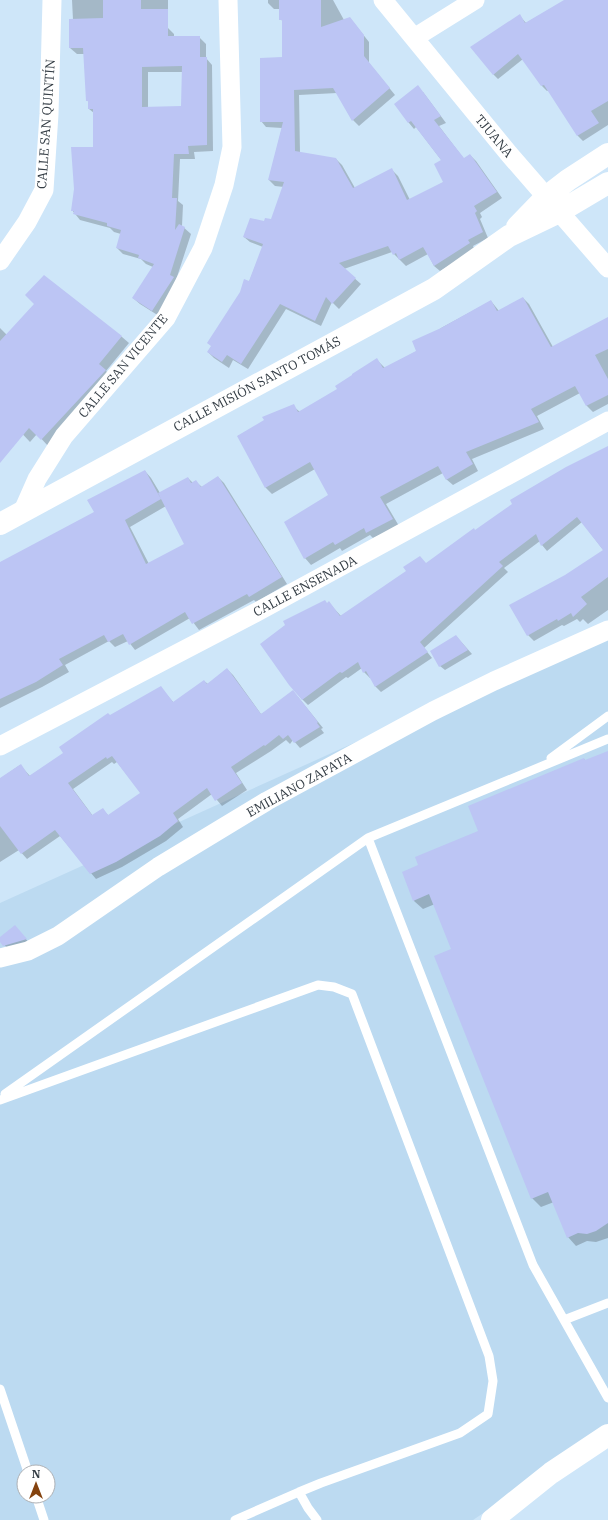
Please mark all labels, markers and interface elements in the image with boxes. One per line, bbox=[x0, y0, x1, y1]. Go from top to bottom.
street label: CALLE SAN QUINTÍN bbox=[33, 59, 59, 189]
street label: TJUANA bbox=[471, 111, 517, 161]
street label: CALLE SAN VICENTE bbox=[75, 311, 171, 421]
street label: CALLE MISIÓN SANTO TOMÁS bbox=[170, 333, 344, 435]
street label: CALLE ENSENADA bbox=[250, 551, 360, 621]
street label: EMILIANO ZAPATA bbox=[244, 749, 355, 821]
north arrow bbox=[16, 1464, 56, 1504]
text: N bbox=[32, 1467, 41, 1481]

